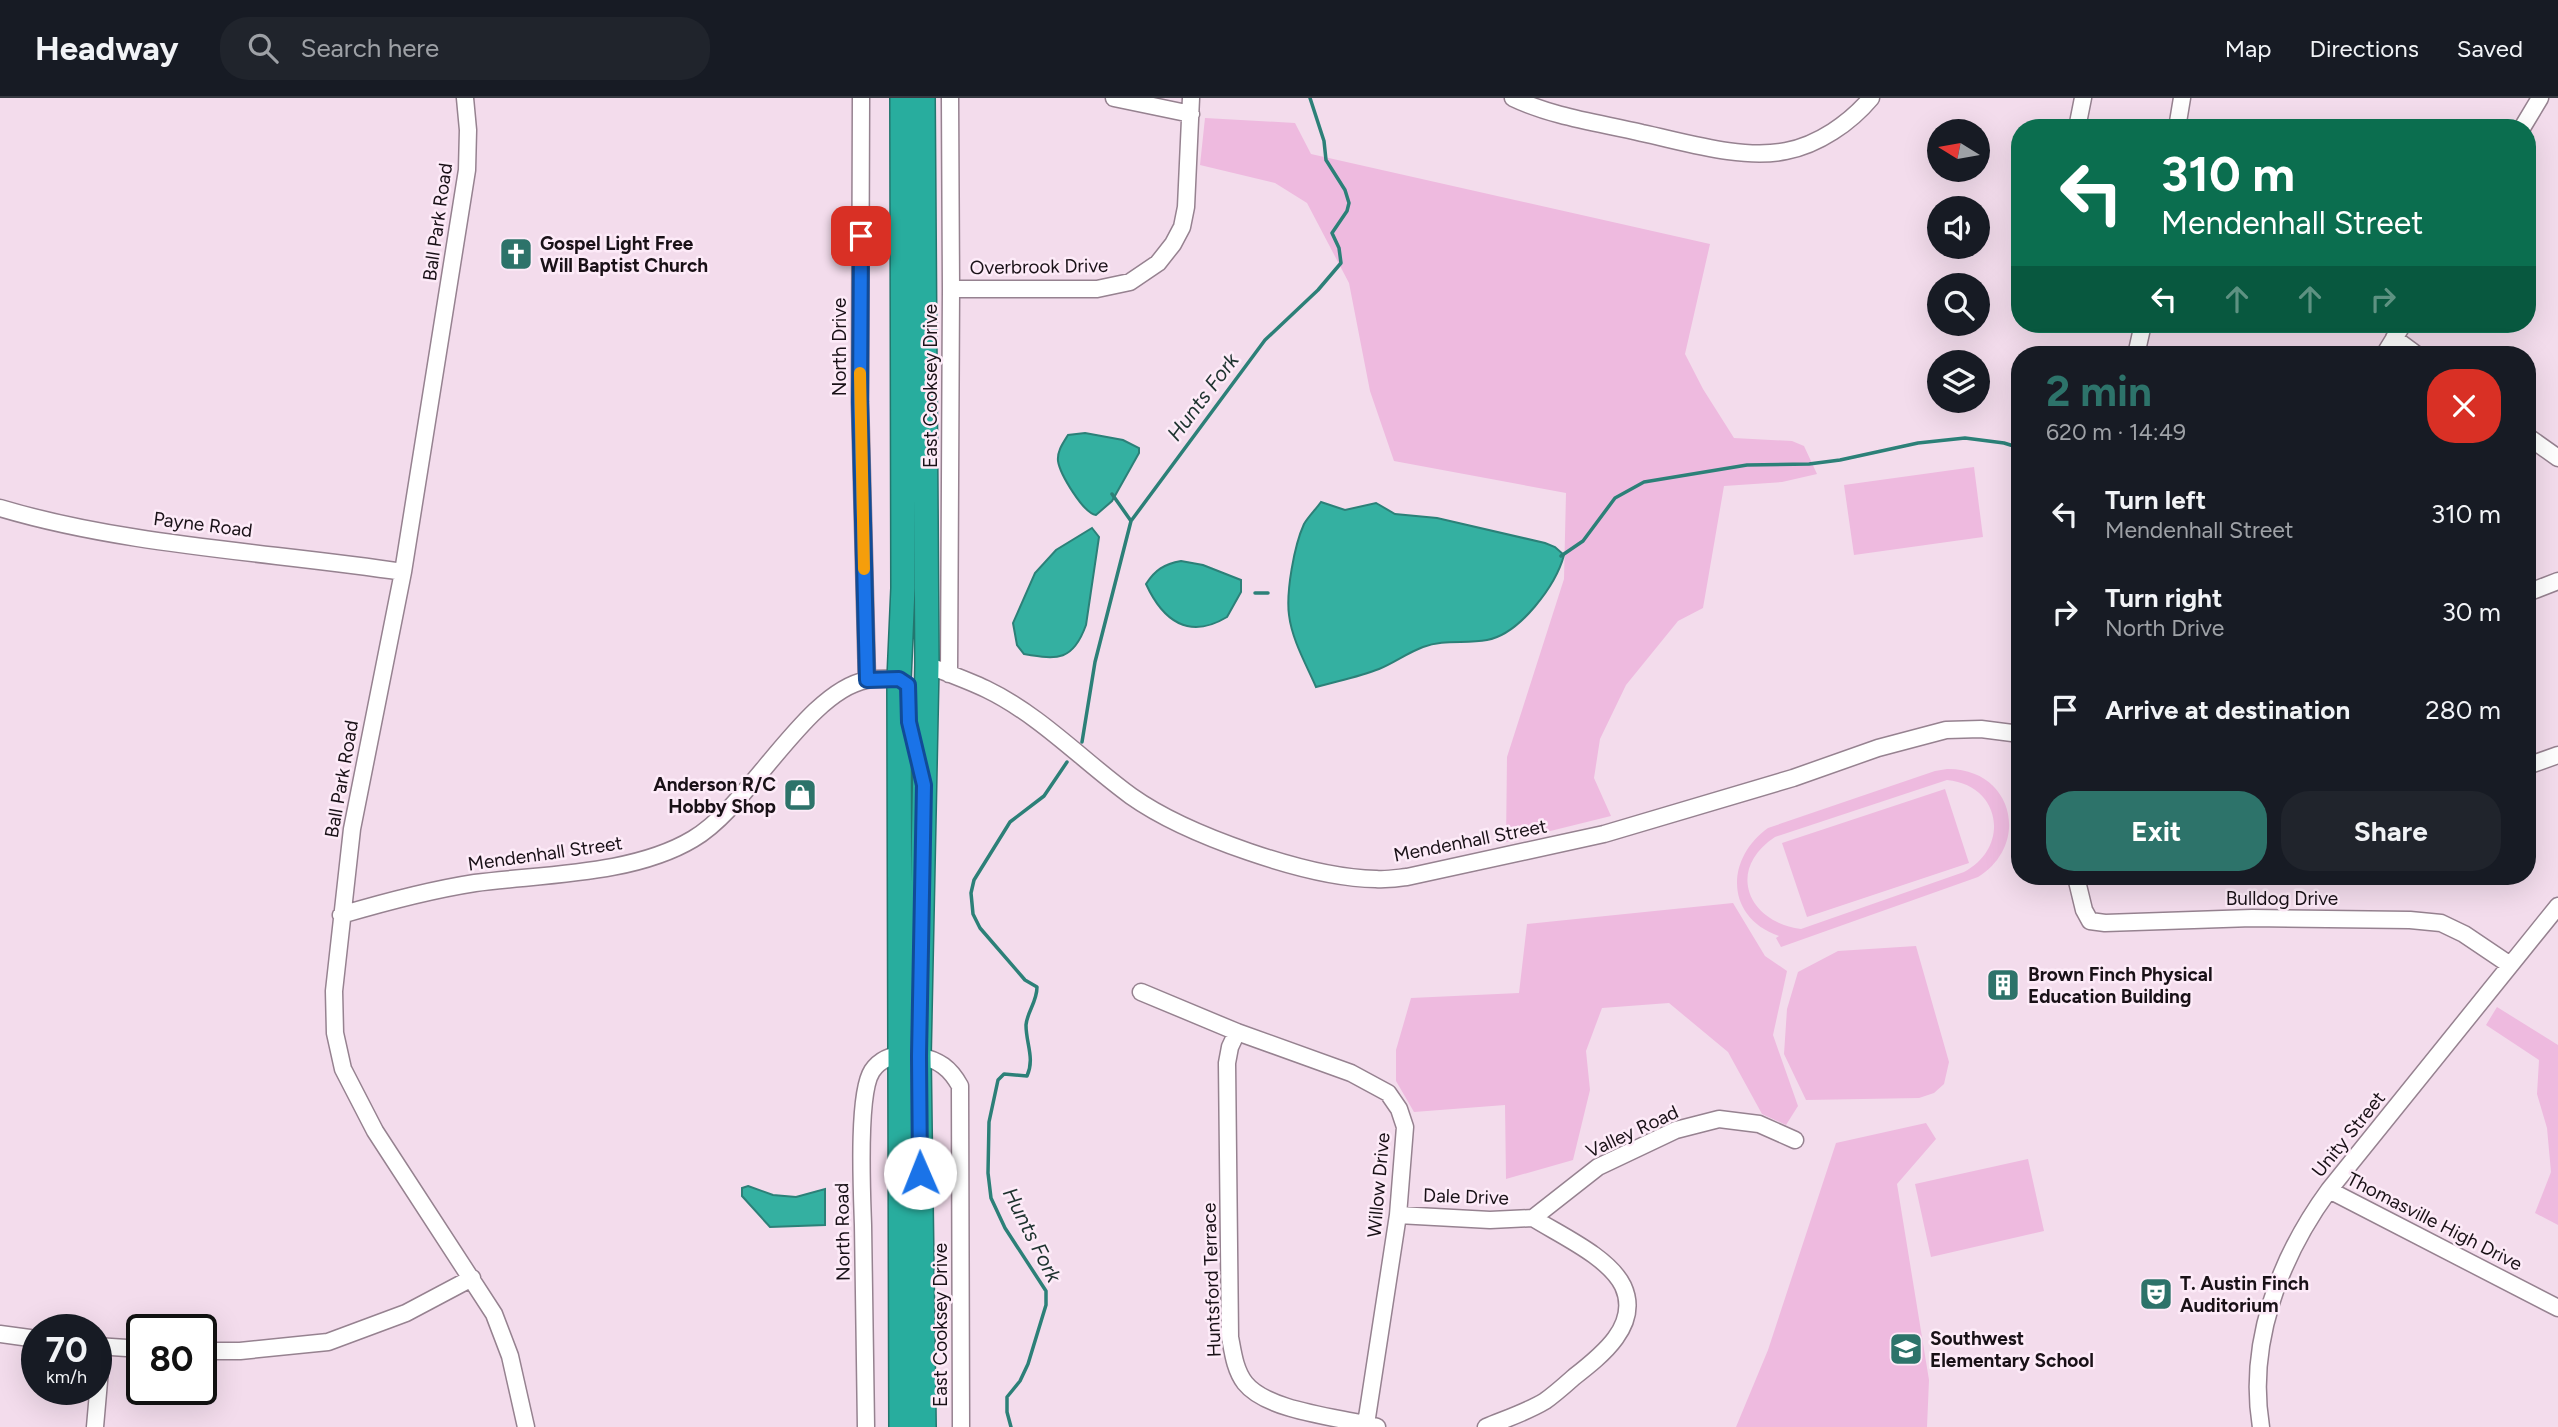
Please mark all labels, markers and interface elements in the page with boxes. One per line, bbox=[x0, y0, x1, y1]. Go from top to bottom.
search box bbox=[220, 17, 710, 80]
text: Headway bbox=[35, 29, 178, 68]
icon: search bbox=[244, 29, 282, 67]
text: Search here bbox=[300, 32, 439, 64]
text: Map bbox=[2225, 34, 2271, 63]
text: Directions bbox=[2309, 34, 2419, 63]
text: Saved bbox=[2457, 34, 2523, 63]
north arrow bbox=[1927, 119, 1990, 182]
map controls bbox=[1927, 119, 1990, 413]
text: 310 m bbox=[2161, 144, 2295, 203]
icon: left bbox=[2046, 147, 2137, 238]
street label: Ball Park Road bbox=[418, 162, 457, 283]
button: sound bbox=[1927, 196, 1990, 259]
text: Mendenhall Street bbox=[2161, 204, 2423, 242]
pin bbox=[831, 206, 891, 266]
icon: arrive bbox=[842, 217, 880, 255]
place label: Gospel Light Free Will Baptist Church bbox=[540, 232, 708, 277]
church icon: Gospel Light Free Will Baptist Church bbox=[497, 235, 535, 273]
street label: Overbrook Drive bbox=[969, 254, 1109, 279]
button: search bbox=[1927, 273, 1990, 336]
icon: left bbox=[2145, 280, 2183, 318]
icon: ahead bbox=[2218, 280, 2256, 318]
icon: ahead bbox=[2291, 280, 2329, 318]
icon: right bbox=[2364, 280, 2402, 318]
street label: North Drive bbox=[828, 298, 851, 396]
street label: East Cooksey Drive bbox=[919, 304, 942, 468]
water label: Hunts Fork bbox=[1162, 347, 1244, 445]
button: layers bbox=[1927, 350, 1990, 413]
text: 2 min bbox=[2046, 366, 2152, 417]
button: close bbox=[2427, 369, 2501, 443]
text: 620 m · 14:49 bbox=[2046, 418, 2186, 446]
text: Turn left bbox=[2105, 484, 2206, 516]
icon: left bbox=[2046, 495, 2084, 533]
text: 310 m bbox=[2431, 498, 2501, 530]
street label: Payne Road bbox=[152, 507, 254, 542]
text: Mendenhall Street bbox=[2105, 516, 2294, 544]
text: Turn right bbox=[2105, 582, 2222, 614]
icon: right bbox=[2046, 593, 2084, 631]
text: 30 m bbox=[2442, 596, 2501, 628]
text: North Drive bbox=[2105, 614, 2224, 642]
icon: arrive bbox=[2046, 691, 2084, 729]
text: Arrive at destination bbox=[2105, 694, 2350, 726]
text: 280 m bbox=[2425, 694, 2501, 726]
street label: Ball Park Road bbox=[320, 719, 363, 840]
place label: Anderson R/C Hobby Shop bbox=[653, 773, 776, 818]
shop icon: Anderson R/C Hobby Shop bbox=[781, 776, 819, 814]
button: Exit bbox=[2046, 791, 2267, 871]
button: Share bbox=[2281, 791, 2501, 871]
street label: Mendenhall Street bbox=[1391, 814, 1549, 867]
street label: Mendenhall Street bbox=[466, 831, 624, 876]
street label: Bulldog Drive bbox=[2226, 887, 2338, 910]
place label: Brown Finch Physical Education Building bbox=[2028, 963, 2213, 1008]
building icon: Brown Finch Physical Education Building bbox=[1984, 966, 2022, 1004]
street label: Unity Street bbox=[2307, 1087, 2390, 1182]
street label: Valley Road bbox=[1582, 1100, 1682, 1163]
street label: Willow Drive bbox=[1362, 1132, 1395, 1239]
position arrow bbox=[883, 1136, 957, 1210]
street label: Thomasville High Drive bbox=[2343, 1167, 2526, 1276]
street label: North Road bbox=[830, 1183, 855, 1281]
water label: Hunts Fork bbox=[998, 1183, 1067, 1287]
street label: Dale Drive bbox=[1423, 1184, 1509, 1209]
street label: Huntsford Terrace bbox=[1197, 1202, 1226, 1358]
street label: East Cooksey Drive bbox=[929, 1243, 952, 1407]
place label: T. Austin Finch Auditorium bbox=[2180, 1272, 2309, 1317]
theatre icon: T. Austin Finch Auditorium bbox=[2137, 1275, 2175, 1313]
speed limit sign: 80 bbox=[126, 1314, 217, 1405]
place label: Southwest Elementary School bbox=[1930, 1327, 2094, 1372]
text: 70 bbox=[45, 1329, 88, 1371]
school or university icon: Southwest Elementary School bbox=[1887, 1330, 1925, 1368]
text: km/h bbox=[46, 1366, 87, 1388]

